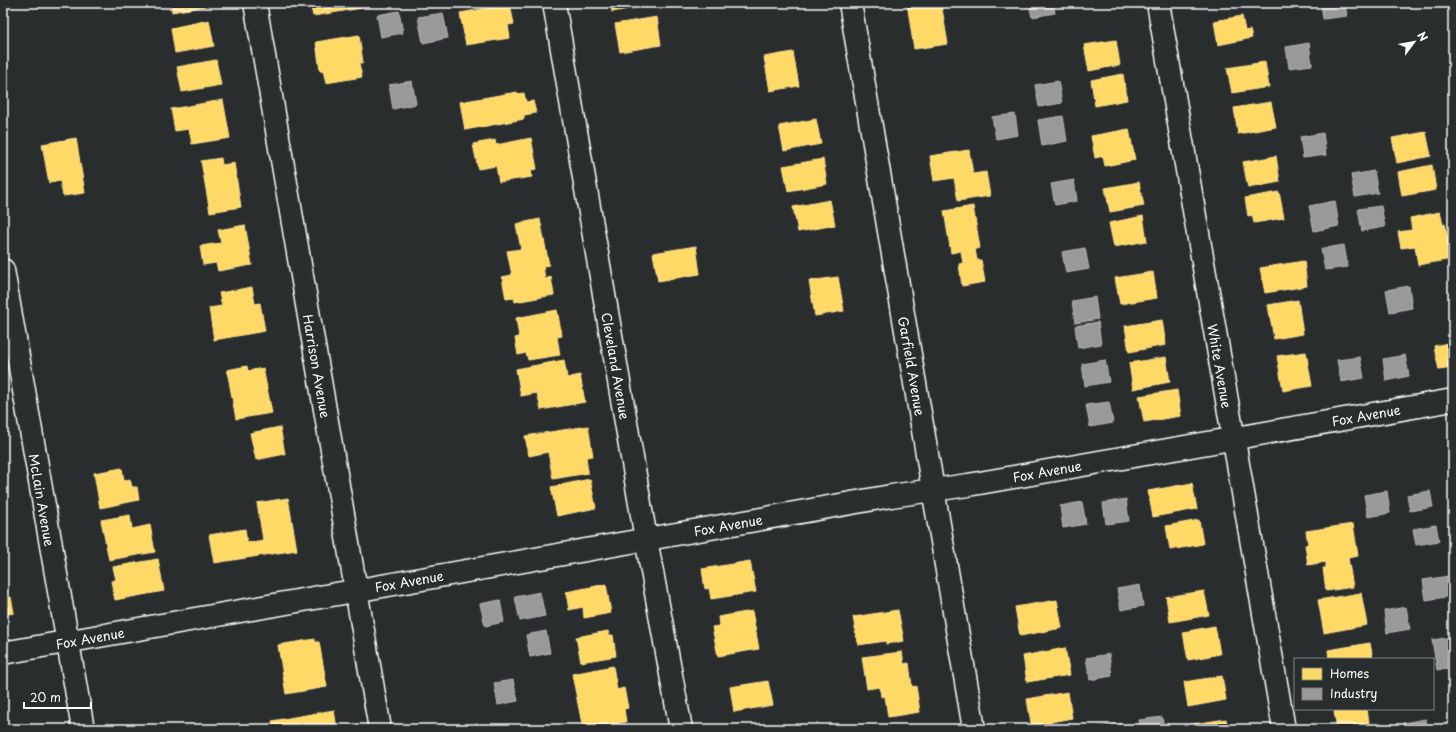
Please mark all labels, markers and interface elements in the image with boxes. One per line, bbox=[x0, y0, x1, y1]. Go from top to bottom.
north arrow bbox=[1394, 22, 1434, 62]
text: N bbox=[1413, 28, 1433, 45]
street label: Cleveland Avenue bbox=[597, 311, 635, 421]
street label: Harrison Avenue bbox=[299, 313, 335, 419]
street label: Garfield Avenue bbox=[894, 315, 930, 417]
street label: White Avenue bbox=[1203, 322, 1237, 410]
street label: Fox Avenue bbox=[1330, 400, 1402, 430]
street label: McLain Avenue bbox=[25, 452, 59, 548]
street label: Fox Avenue bbox=[1011, 456, 1083, 486]
street label: Fox Avenue bbox=[692, 510, 764, 540]
street label: Fox Avenue bbox=[373, 566, 445, 596]
street label: Fox Avenue bbox=[54, 623, 126, 653]
legend bbox=[1294, 658, 1434, 710]
text: Homes bbox=[1330, 664, 1369, 682]
scale bar bbox=[24, 684, 91, 710]
text: Industry bbox=[1330, 684, 1378, 702]
text: 20 m bbox=[30, 688, 61, 706]

